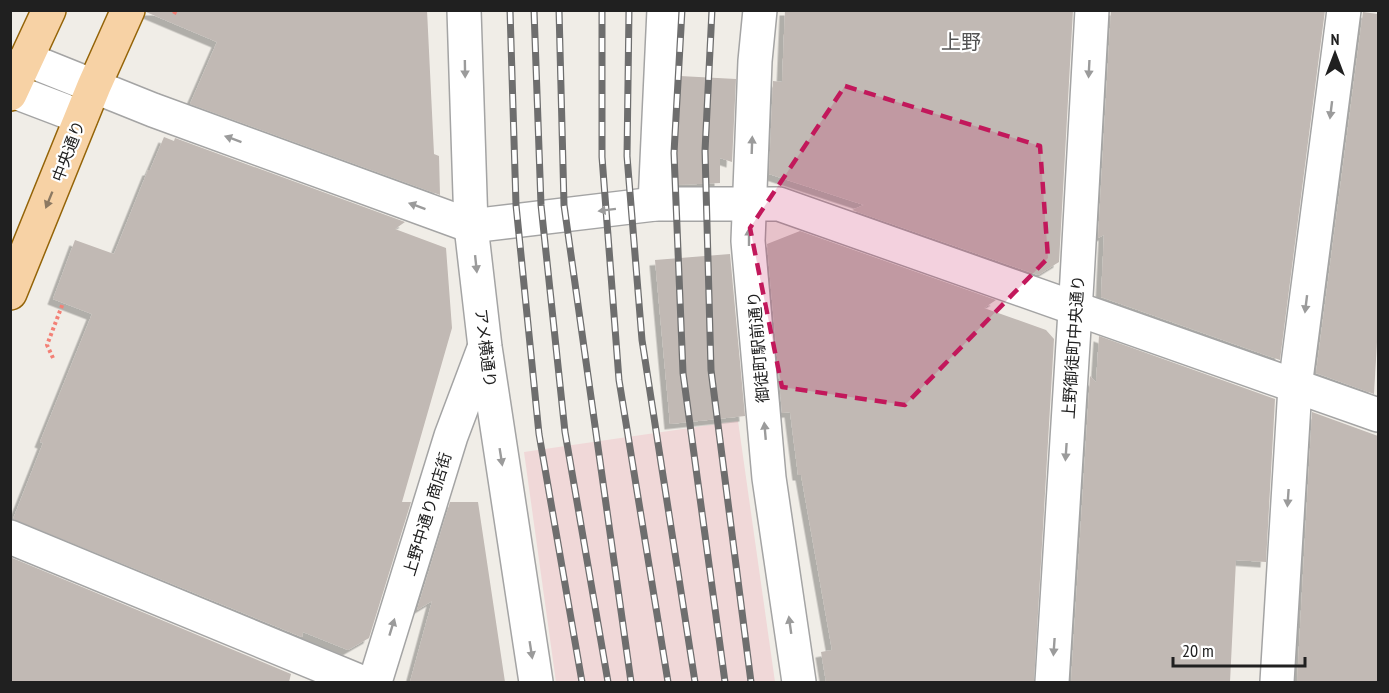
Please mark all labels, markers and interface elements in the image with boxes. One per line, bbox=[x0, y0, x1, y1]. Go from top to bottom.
north arrow bbox=[1305, 24, 1365, 84]
district label: 上野 bbox=[941, 29, 981, 55]
text: N bbox=[1331, 29, 1339, 49]
one-way arrow bbox=[461, 59, 470, 78]
one-way arrow bbox=[1084, 59, 1093, 78]
one-way arrow bbox=[1326, 101, 1336, 120]
street label: 中央通り bbox=[47, 118, 89, 184]
one-way arrow bbox=[224, 134, 242, 144]
one-way arrow bbox=[747, 136, 756, 155]
one-way arrow bbox=[44, 191, 53, 209]
one-way arrow bbox=[407, 200, 425, 210]
one-way arrow bbox=[598, 205, 617, 214]
one-way arrow bbox=[744, 228, 754, 247]
one-way arrow bbox=[471, 254, 480, 273]
street label: 上野御徒町中央通り bbox=[1058, 274, 1088, 420]
street label: 御徒町駅前通り bbox=[743, 290, 773, 404]
one-way arrow bbox=[1302, 294, 1311, 313]
street label: アメ横通り bbox=[471, 307, 501, 389]
one-way arrow bbox=[760, 422, 770, 441]
one-way arrow bbox=[1061, 443, 1071, 462]
one-way arrow bbox=[497, 447, 506, 466]
street label: 上野中通り商店街 bbox=[399, 450, 455, 578]
one-way arrow bbox=[1283, 488, 1293, 507]
one-way arrow bbox=[786, 615, 795, 634]
one-way arrow bbox=[388, 618, 397, 636]
scale bar bbox=[1173, 630, 1305, 668]
one-way arrow bbox=[1049, 637, 1059, 656]
text: 20 m bbox=[1182, 639, 1214, 662]
one-way arrow bbox=[527, 640, 536, 659]

